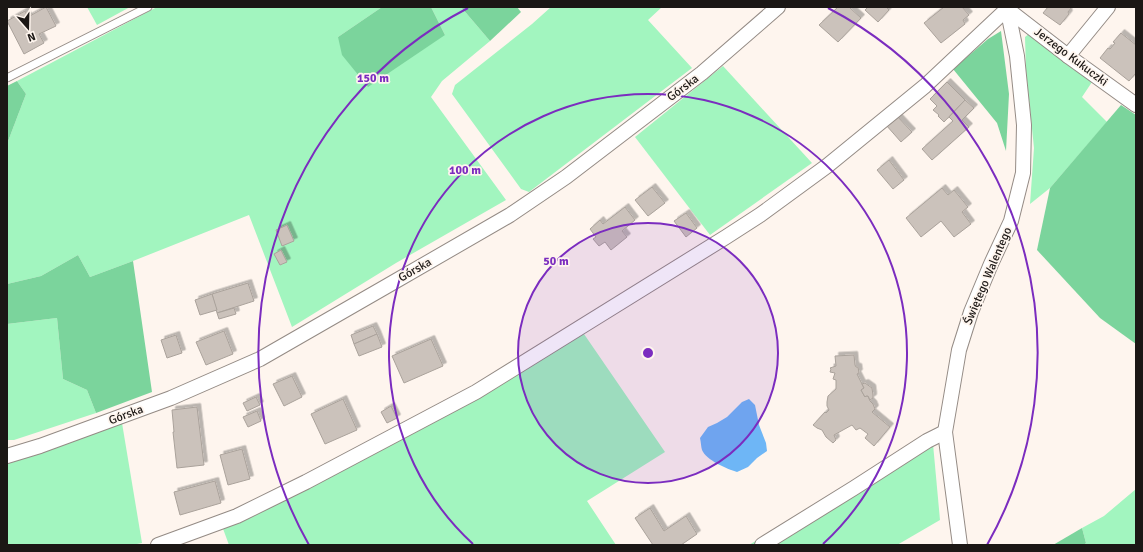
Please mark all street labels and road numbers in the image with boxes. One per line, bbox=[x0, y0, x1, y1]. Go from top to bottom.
street label: Jerzego Kukuczki bbox=[1031, 24, 1111, 90]
street label: Górska bbox=[664, 71, 702, 105]
street label: Świętego Walentego bbox=[961, 225, 1015, 327]
street label: Górska bbox=[396, 255, 434, 285]
street label: Górska bbox=[107, 402, 145, 428]

